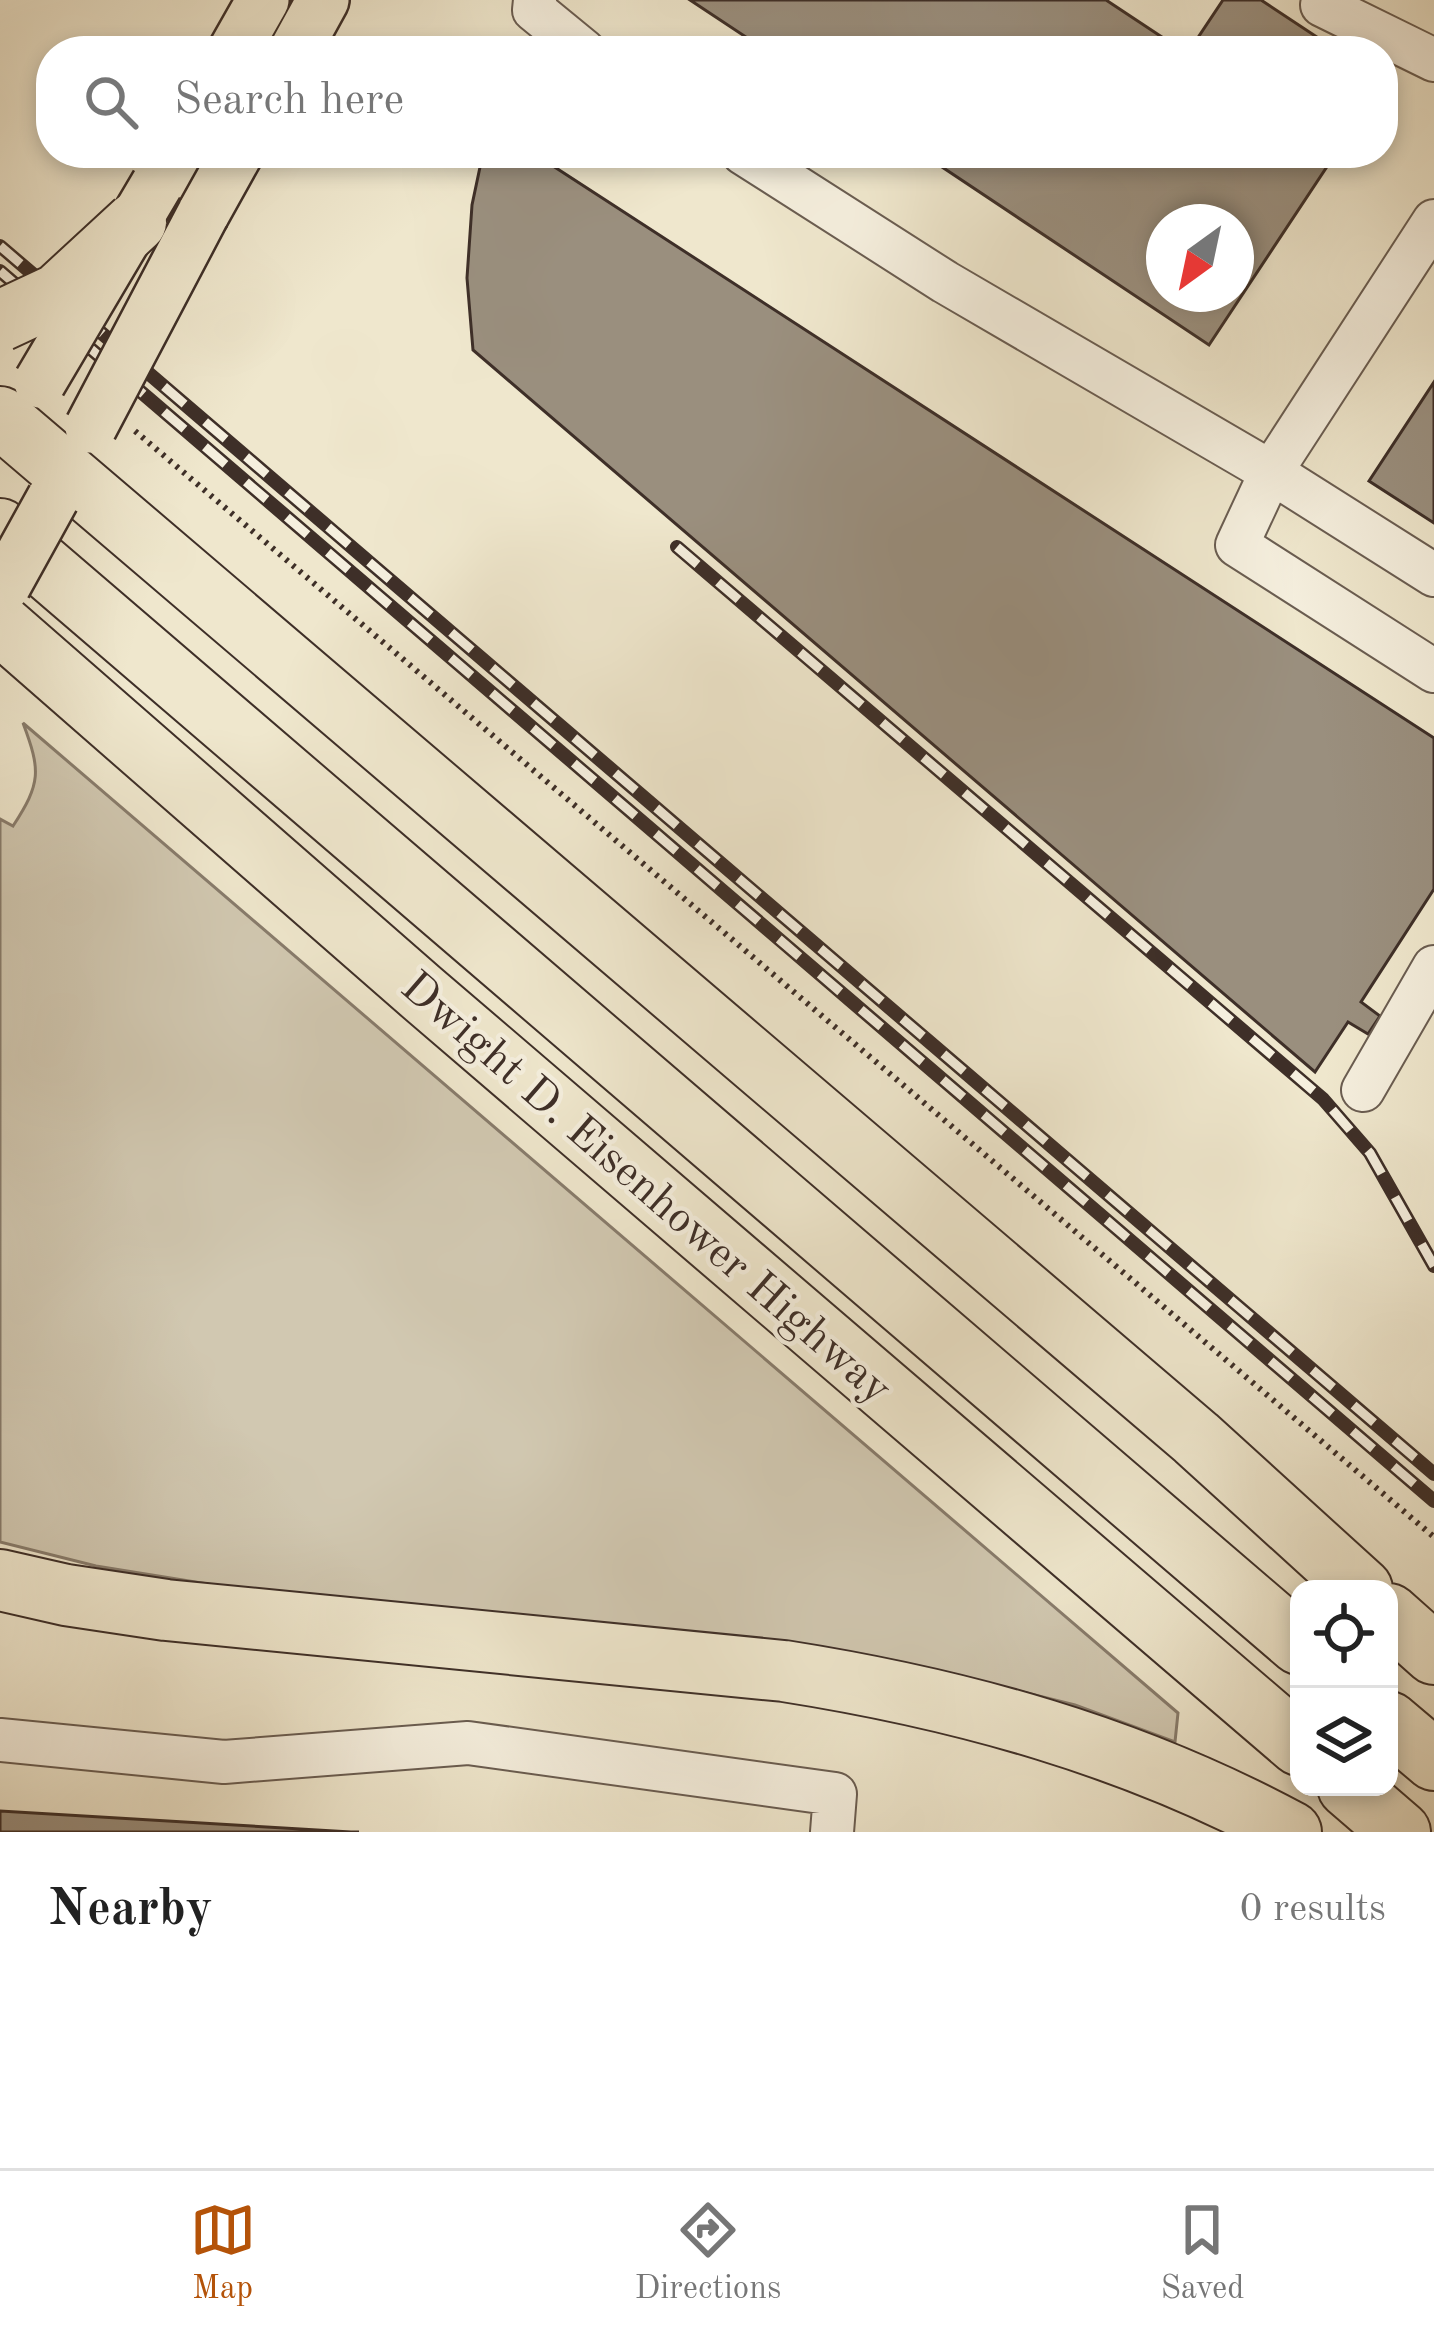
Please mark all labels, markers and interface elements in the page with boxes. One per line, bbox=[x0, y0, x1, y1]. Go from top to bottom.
search box bbox=[36, 36, 1398, 168]
icon: search bbox=[78, 69, 144, 135]
text: Search here bbox=[174, 79, 404, 124]
north arrow bbox=[1146, 204, 1254, 312]
street label: Dwight D. Eisenhower Highway bbox=[391, 965, 899, 1414]
map controls bbox=[1290, 1580, 1398, 1796]
button: locate bbox=[1290, 1580, 1398, 1688]
button: layers bbox=[1290, 1688, 1398, 1796]
text: Nearby bbox=[48, 1885, 213, 1936]
text: 0 results bbox=[1240, 1890, 1386, 1929]
tab: Map bbox=[190, 2197, 256, 2310]
tab: Directions bbox=[635, 2197, 781, 2310]
tab: Saved bbox=[1160, 2197, 1244, 2310]

